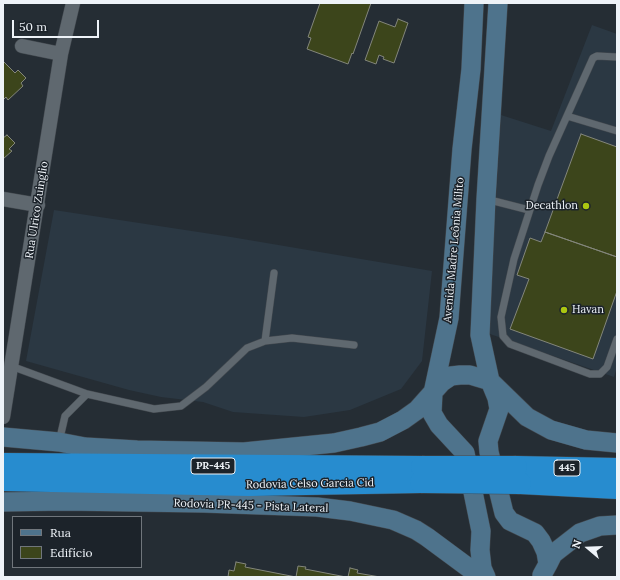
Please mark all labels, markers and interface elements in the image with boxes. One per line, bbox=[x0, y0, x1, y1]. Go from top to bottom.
scale bar bbox=[14, 12, 101, 38]
text: 50 m bbox=[19, 19, 47, 34]
street label: Rua Ulrico Zuinglio bbox=[23, 160, 51, 260]
street label: Avenida Madre Leônia Milito bbox=[441, 177, 467, 323]
place label: Decathlon bbox=[526, 199, 578, 213]
marker: Decathlon bbox=[581, 201, 591, 211]
place label: Havan bbox=[572, 303, 604, 317]
marker: Havan bbox=[559, 305, 569, 315]
road number: PR-445 bbox=[191, 458, 235, 474]
road number: 445 bbox=[554, 460, 580, 476]
street label: Rodovia Celso Garcia Cid bbox=[246, 476, 374, 492]
street label: Rodovia PR-445 - Pista Lateral bbox=[173, 497, 329, 515]
legend bbox=[12, 516, 142, 568]
text: Rua bbox=[50, 525, 71, 540]
north arrow bbox=[568, 528, 608, 568]
text: N bbox=[569, 538, 585, 550]
text: Edifício bbox=[50, 545, 93, 560]

